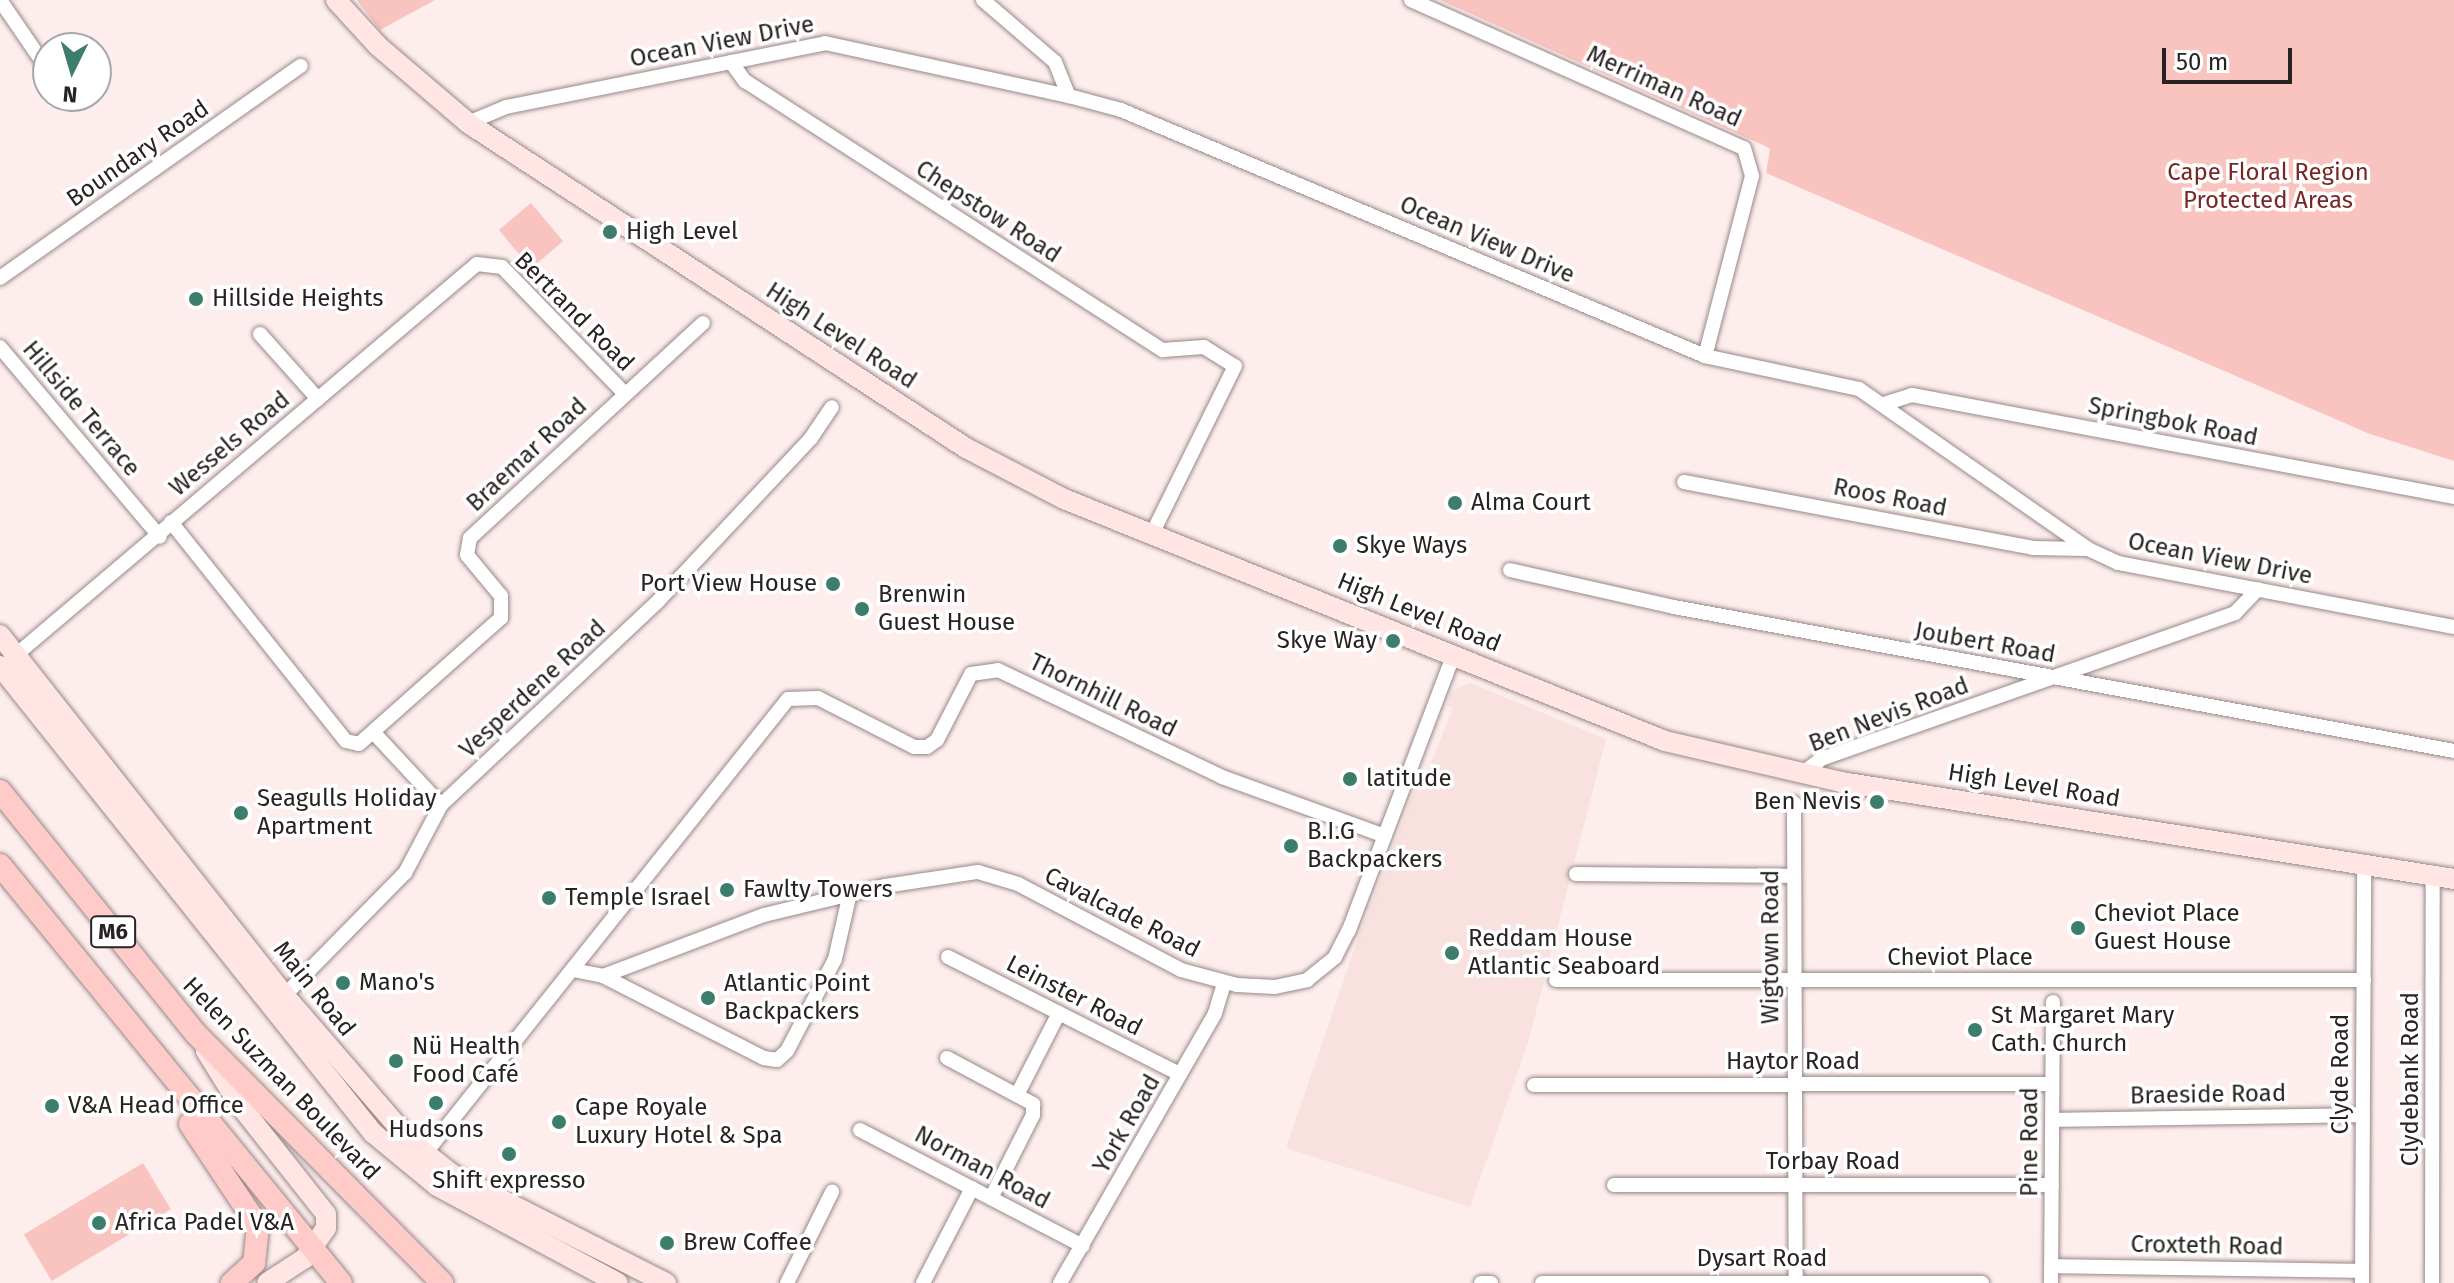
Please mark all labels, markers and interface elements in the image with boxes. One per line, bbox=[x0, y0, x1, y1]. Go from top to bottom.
street label: Ocean View Drive bbox=[627, 10, 817, 74]
north arrow bbox=[32, 32, 112, 112]
scale bar bbox=[2166, 32, 2296, 82]
street label: Merriman Road bbox=[1582, 40, 1746, 134]
text: 50 m bbox=[2176, 48, 2228, 76]
text: N bbox=[62, 80, 78, 108]
street label: Boundary Road bbox=[61, 94, 215, 214]
street label: Chepstow Road bbox=[910, 154, 1066, 270]
park label: Cape Floral Region Protected Areas bbox=[2167, 159, 2369, 215]
street label: Ocean View Drive bbox=[1395, 190, 1579, 290]
place label: High Level bbox=[626, 218, 738, 246]
marker: High Level bbox=[601, 223, 619, 241]
street label: Bertrand Road bbox=[508, 246, 640, 378]
street label: High Level Road bbox=[760, 277, 922, 395]
place label: Hillside Heights bbox=[212, 285, 384, 313]
marker: Hillside Heights bbox=[187, 290, 205, 308]
street label: Hillside Terrace bbox=[16, 335, 146, 483]
street label: Wessels Road bbox=[164, 385, 296, 503]
street label: Springbok Road bbox=[2086, 391, 2260, 453]
street label: Braemar Road bbox=[461, 392, 593, 518]
street label: Roos Road bbox=[1831, 473, 1949, 523]
place label: Alma Court bbox=[1471, 489, 1591, 517]
marker: Alma Court bbox=[1446, 494, 1464, 512]
street label: Ocean View Drive bbox=[2125, 527, 2315, 591]
place label: Skye Ways bbox=[1356, 532, 1467, 560]
marker: Skye Ways bbox=[1331, 537, 1349, 555]
street label: High Level Road bbox=[1333, 567, 1505, 659]
place label: Port View House bbox=[640, 570, 817, 598]
marker: Port View House bbox=[824, 575, 842, 593]
place label: Brenwin Guest House bbox=[878, 581, 1015, 637]
marker: Brenwin Guest House bbox=[853, 600, 871, 618]
street label: Vesperdene Road bbox=[454, 614, 612, 764]
street label: Joubert Road bbox=[1912, 616, 2058, 670]
place label: Skye Way bbox=[1277, 627, 1377, 655]
marker: Skye Way bbox=[1384, 632, 1402, 650]
street label: Thornhill Road bbox=[1025, 648, 1181, 744]
street label: Ben Nevis Road bbox=[1805, 671, 1973, 759]
street label: High Level Road bbox=[1946, 758, 2122, 814]
place label: latitude bbox=[1366, 765, 1451, 793]
marker: latitude bbox=[1341, 770, 1359, 788]
place label: Seagulls Holiday Apartment bbox=[257, 785, 437, 841]
place label: Ben Nevis bbox=[1754, 788, 1861, 816]
marker: Ben Nevis bbox=[1868, 793, 1886, 811]
marker: Seagulls Holiday Apartment bbox=[232, 804, 250, 822]
place label: B.I.G Backpackers bbox=[1307, 818, 1442, 874]
marker: B.I.G Backpackers bbox=[1282, 837, 1300, 855]
street label: Cavalcade Road bbox=[1040, 861, 1204, 965]
street label: Wigtown Road bbox=[1757, 870, 1785, 1024]
place label: Fawlty Towers bbox=[743, 876, 893, 904]
marker: Fawlty Towers bbox=[718, 881, 736, 899]
place label: Temple Israel bbox=[565, 884, 710, 912]
marker: Temple Israel bbox=[540, 889, 558, 907]
place label: Cheviot Place Guest House bbox=[2094, 900, 2240, 956]
road number: M6 bbox=[89, 914, 137, 950]
marker: Cheviot Place Guest House bbox=[2069, 919, 2087, 937]
place label: Reddam House Atlantic Seaboard bbox=[1468, 925, 1660, 981]
street label: Main Road bbox=[267, 936, 361, 1042]
marker: Reddam House Atlantic Seaboard bbox=[1443, 944, 1461, 962]
street label: Cheviot Place bbox=[1887, 944, 2033, 972]
street label: Leinster Road bbox=[1001, 949, 1147, 1043]
place label: Mano's bbox=[359, 969, 435, 997]
place label: Atlantic Point Backpackers bbox=[724, 970, 870, 1026]
street label: Helen Suzman Boulevard bbox=[176, 971, 386, 1187]
marker: Mano's bbox=[334, 974, 352, 992]
marker: Atlantic Point Backpackers bbox=[699, 989, 717, 1007]
street label: Clydebank Road bbox=[2397, 992, 2425, 1166]
place label: St Margaret Mary Cath. Church bbox=[1991, 1002, 2174, 1058]
street label: Clyde Road bbox=[2327, 1014, 2355, 1134]
marker: St Margaret Mary Cath. Church bbox=[1966, 1021, 1984, 1039]
place label: Nü Health Food Café bbox=[412, 1033, 520, 1089]
street label: Haytor Road bbox=[1726, 1048, 1860, 1076]
marker: Nü Health Food Café bbox=[387, 1052, 405, 1070]
street label: York Road bbox=[1087, 1070, 1167, 1178]
street label: Braeside Road bbox=[2130, 1079, 2286, 1111]
street label: Pine Road bbox=[2016, 1087, 2044, 1197]
place label: V&A Head Office bbox=[68, 1092, 244, 1120]
marker: Hudsons bbox=[427, 1094, 445, 1112]
place label: Cape Royale Luxury Hotel & Spa bbox=[575, 1094, 783, 1150]
marker: V&A Head Office bbox=[43, 1097, 61, 1115]
marker: Cape Royale Luxury Hotel & Spa bbox=[550, 1113, 568, 1131]
place label: Hudsons bbox=[388, 1116, 484, 1144]
street label: Norman Road bbox=[909, 1120, 1055, 1216]
marker: Shift expresso bbox=[500, 1145, 518, 1163]
street label: Torbay Road bbox=[1766, 1148, 1900, 1176]
place label: Shift expresso bbox=[432, 1167, 586, 1195]
place label: Africa Padel V&A bbox=[115, 1209, 294, 1237]
marker: Africa Padel V&A bbox=[90, 1214, 108, 1232]
place label: Brew Coffee bbox=[683, 1229, 812, 1257]
street label: Croxteth Road bbox=[2130, 1230, 2284, 1262]
marker: Brew Coffee bbox=[658, 1234, 676, 1252]
street label: Dysart Road bbox=[1697, 1245, 1827, 1273]

